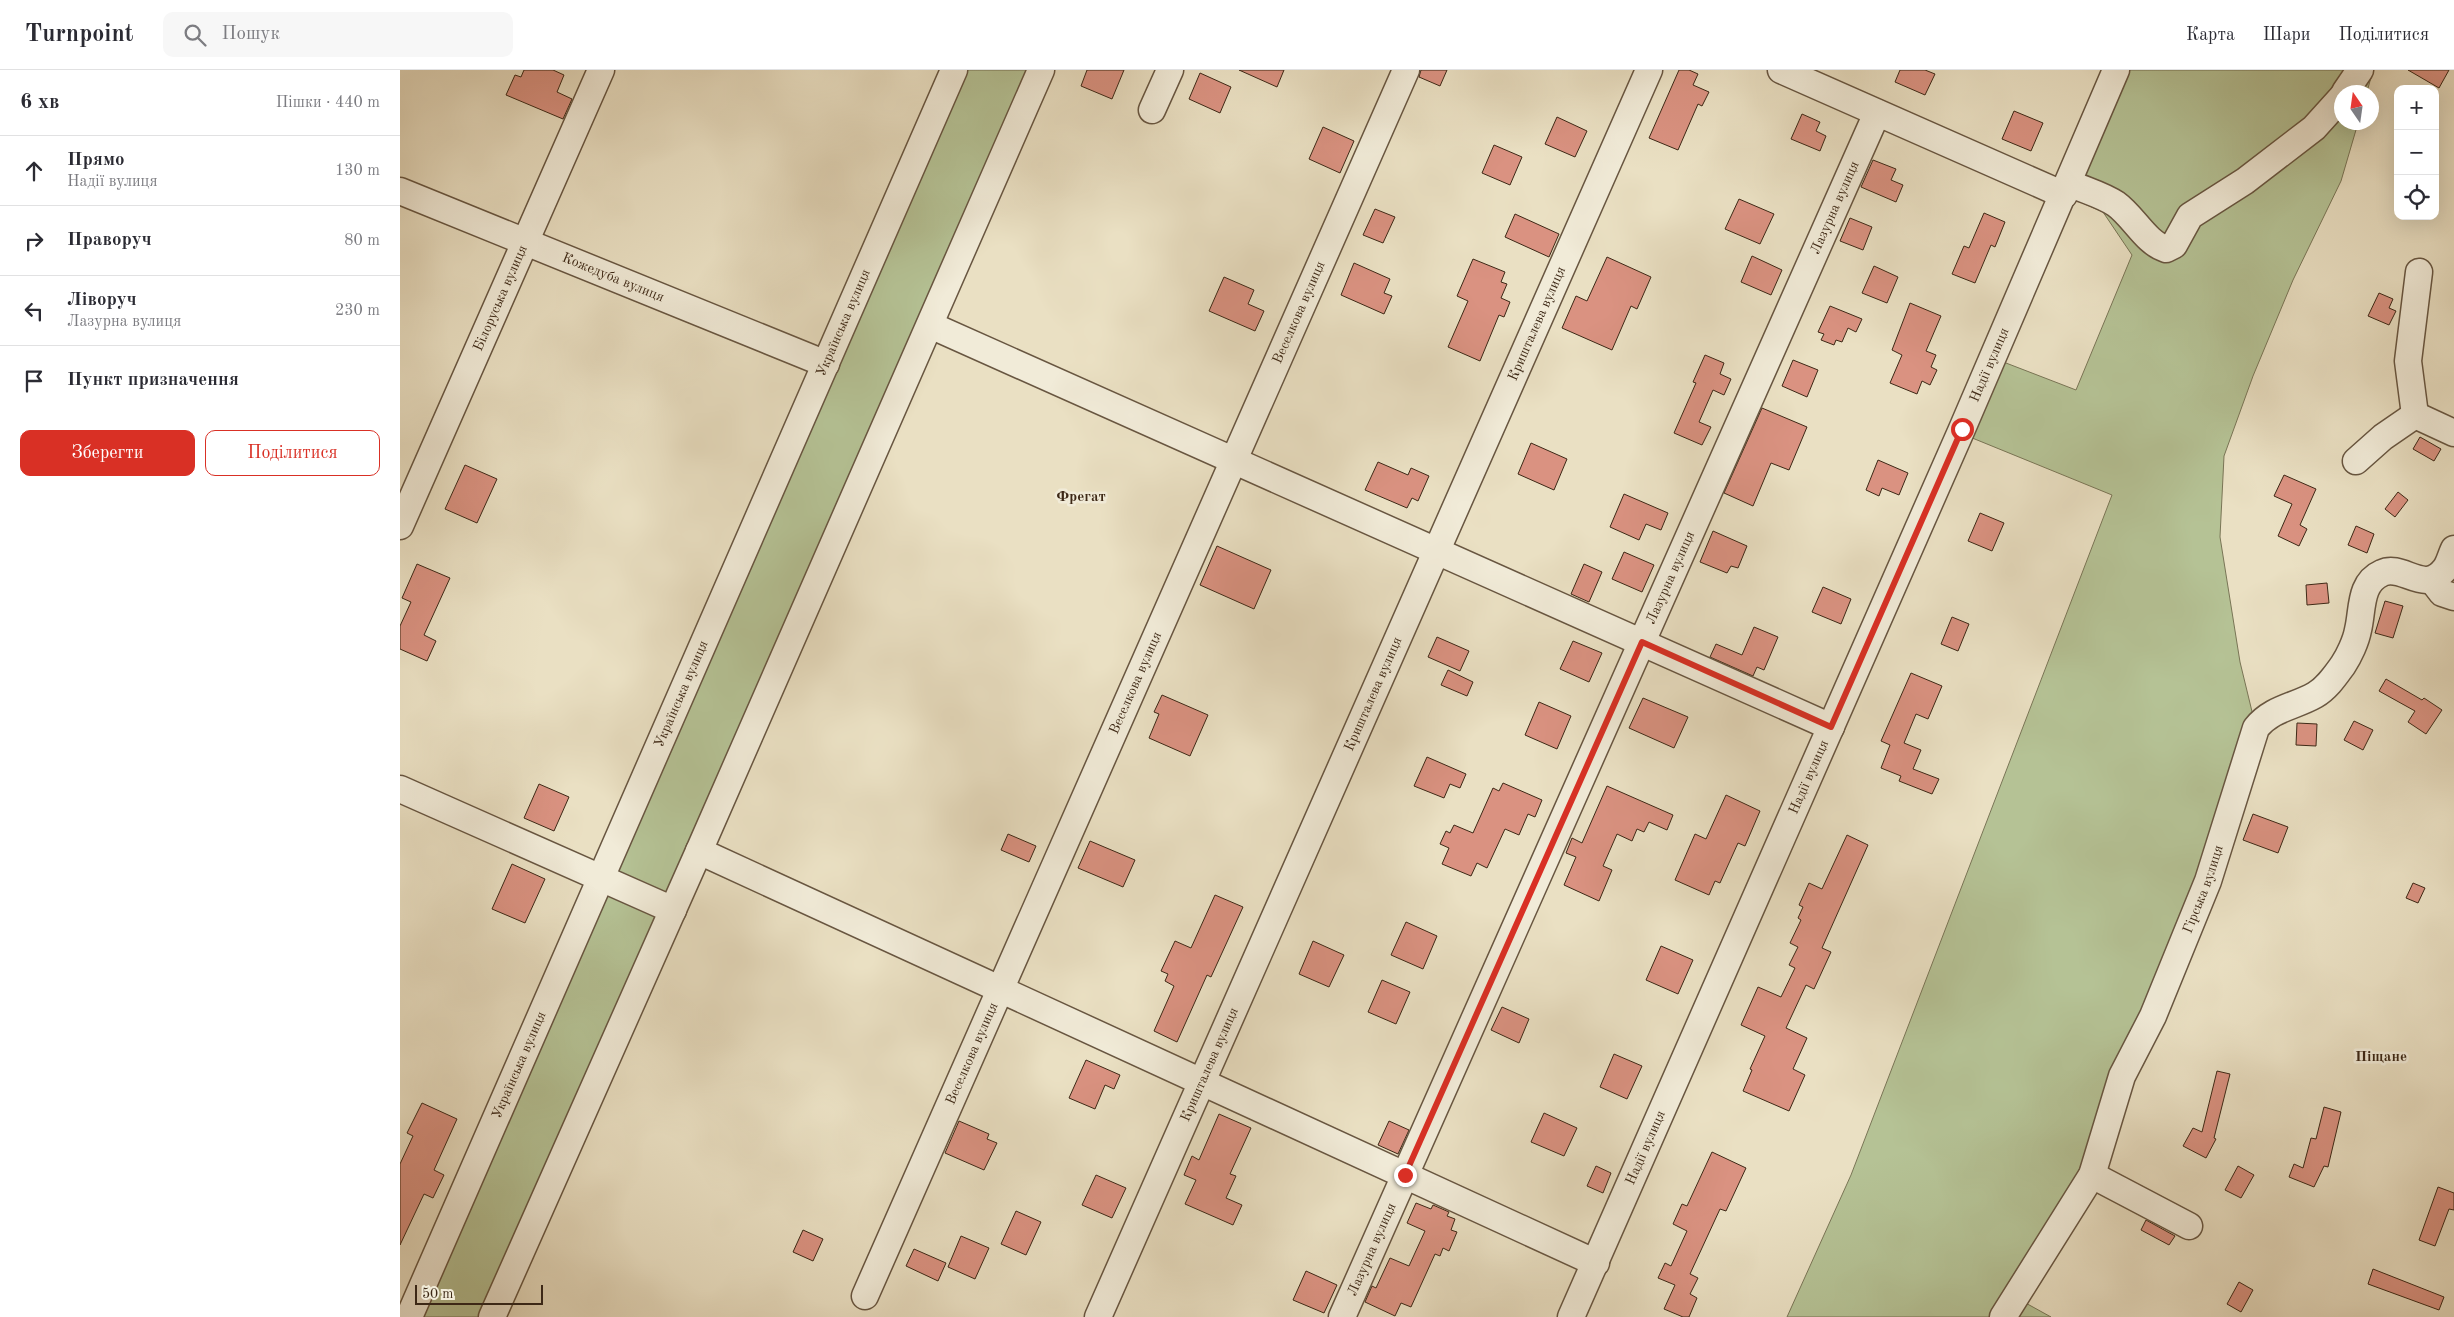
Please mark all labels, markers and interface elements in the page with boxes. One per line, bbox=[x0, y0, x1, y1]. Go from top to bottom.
search box bbox=[163, 12, 513, 57]
icon: search bbox=[181, 21, 209, 49]
text: Turnpoint bbox=[25, 23, 133, 47]
text: Пошук bbox=[221, 25, 280, 44]
text: Карта bbox=[2186, 26, 2235, 44]
text: Шари bbox=[2263, 26, 2311, 44]
text: Поділитися bbox=[2339, 26, 2429, 44]
north arrow bbox=[2334, 85, 2379, 130]
map controls bbox=[2394, 85, 2439, 220]
button: + bbox=[2394, 85, 2439, 130]
text: 6 хв bbox=[20, 92, 59, 113]
text: Пішки · 440 m bbox=[276, 95, 380, 111]
button: − bbox=[2394, 130, 2439, 175]
text: Прямо bbox=[67, 151, 125, 170]
icon: ahead bbox=[20, 157, 48, 185]
street label: Лазурна вулиця bbox=[1808, 159, 1862, 256]
text: 130 m bbox=[335, 163, 380, 179]
text: Надії вулиця bbox=[67, 174, 158, 190]
button: locate bbox=[2394, 175, 2439, 220]
icon: right bbox=[20, 227, 48, 255]
text: Праворуч bbox=[67, 231, 152, 250]
text: 80 m bbox=[344, 233, 380, 249]
street label: Білоруська вулиця bbox=[471, 243, 530, 353]
street label: Кожедуба вулиця bbox=[560, 251, 666, 304]
street label: Веселкова вулиця bbox=[1270, 259, 1328, 366]
street label: Кришталева вулиця bbox=[1506, 264, 1568, 383]
street label: Українська вулиця bbox=[814, 267, 873, 378]
text: Ліворуч bbox=[67, 291, 137, 310]
icon: left bbox=[20, 297, 48, 325]
text: 230 m bbox=[335, 303, 380, 319]
text: Лазурна вулиця bbox=[67, 314, 181, 330]
street label: Надії вулиця bbox=[1967, 326, 2012, 404]
icon: arrive bbox=[20, 367, 48, 395]
text: Пункт призначення bbox=[67, 371, 239, 390]
route start bbox=[1951, 418, 1974, 441]
button: Зберегти bbox=[20, 430, 195, 476]
button: Поділитися bbox=[205, 430, 380, 476]
district label: Фрегат bbox=[1056, 490, 1106, 505]
street label: Лазурна вулиця bbox=[1644, 529, 1697, 626]
street label: Веселкова вулиця bbox=[1107, 630, 1164, 736]
street label: Кришталева вулиця bbox=[1342, 635, 1405, 753]
street label: Українська вулиця bbox=[652, 638, 711, 749]
street label: Надії вулиця bbox=[1786, 738, 1831, 816]
street label: Гірська вулиця bbox=[2180, 844, 2226, 935]
street label: Веселкова вулиця bbox=[943, 1000, 1001, 1107]
street label: Кришталева вулиця bbox=[1178, 1005, 1241, 1124]
street label: Українська вулиця bbox=[490, 1009, 549, 1121]
district label: Піщане bbox=[2355, 1050, 2407, 1065]
street label: Надії вулиця bbox=[1623, 1109, 1668, 1187]
route end bbox=[1394, 1164, 1417, 1187]
street label: Лазурна вулиця bbox=[1345, 1201, 1399, 1298]
scale bar bbox=[415, 1282, 542, 1305]
text: 50 m bbox=[422, 1287, 453, 1301]

